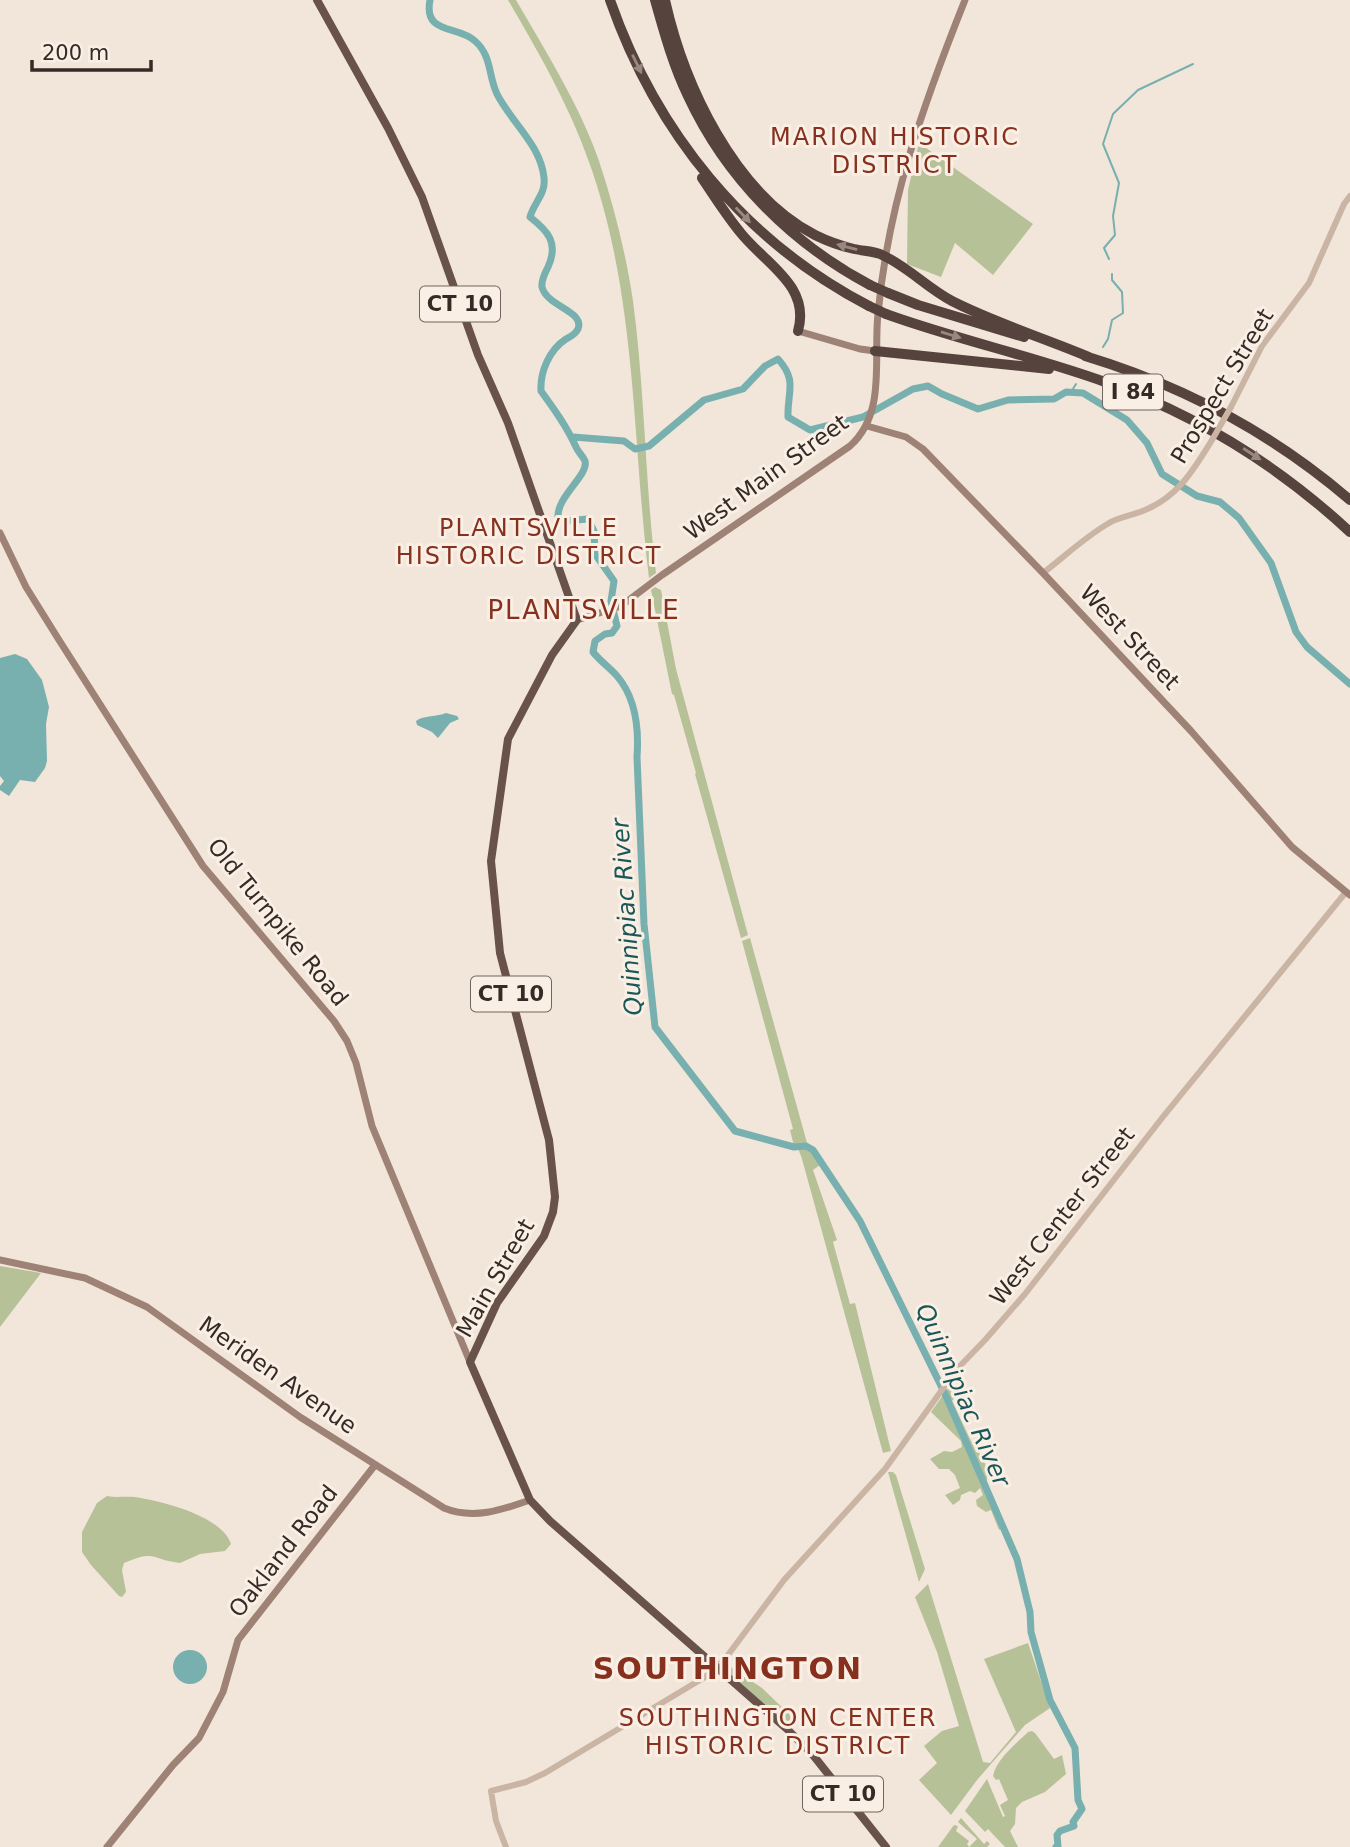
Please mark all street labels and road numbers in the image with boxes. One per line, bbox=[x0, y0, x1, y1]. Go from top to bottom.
road number: CT 10 bbox=[420, 286, 500, 322]
street label: Prospect Street bbox=[1166, 304, 1278, 468]
road number: I 84 bbox=[1103, 374, 1163, 410]
street label: West Main Street bbox=[679, 409, 853, 545]
street label: West Street bbox=[1075, 579, 1185, 695]
street label: Old Turnpike Road bbox=[202, 833, 354, 1011]
road number: CT 10 bbox=[471, 976, 551, 1012]
street label: West Center Street bbox=[985, 1122, 1139, 1310]
street label: Main Street bbox=[451, 1214, 539, 1342]
street label: Meriden Avenue bbox=[194, 1311, 362, 1439]
street label: Oakland Road bbox=[223, 1480, 343, 1622]
road number: CT 10 bbox=[803, 1776, 883, 1812]

